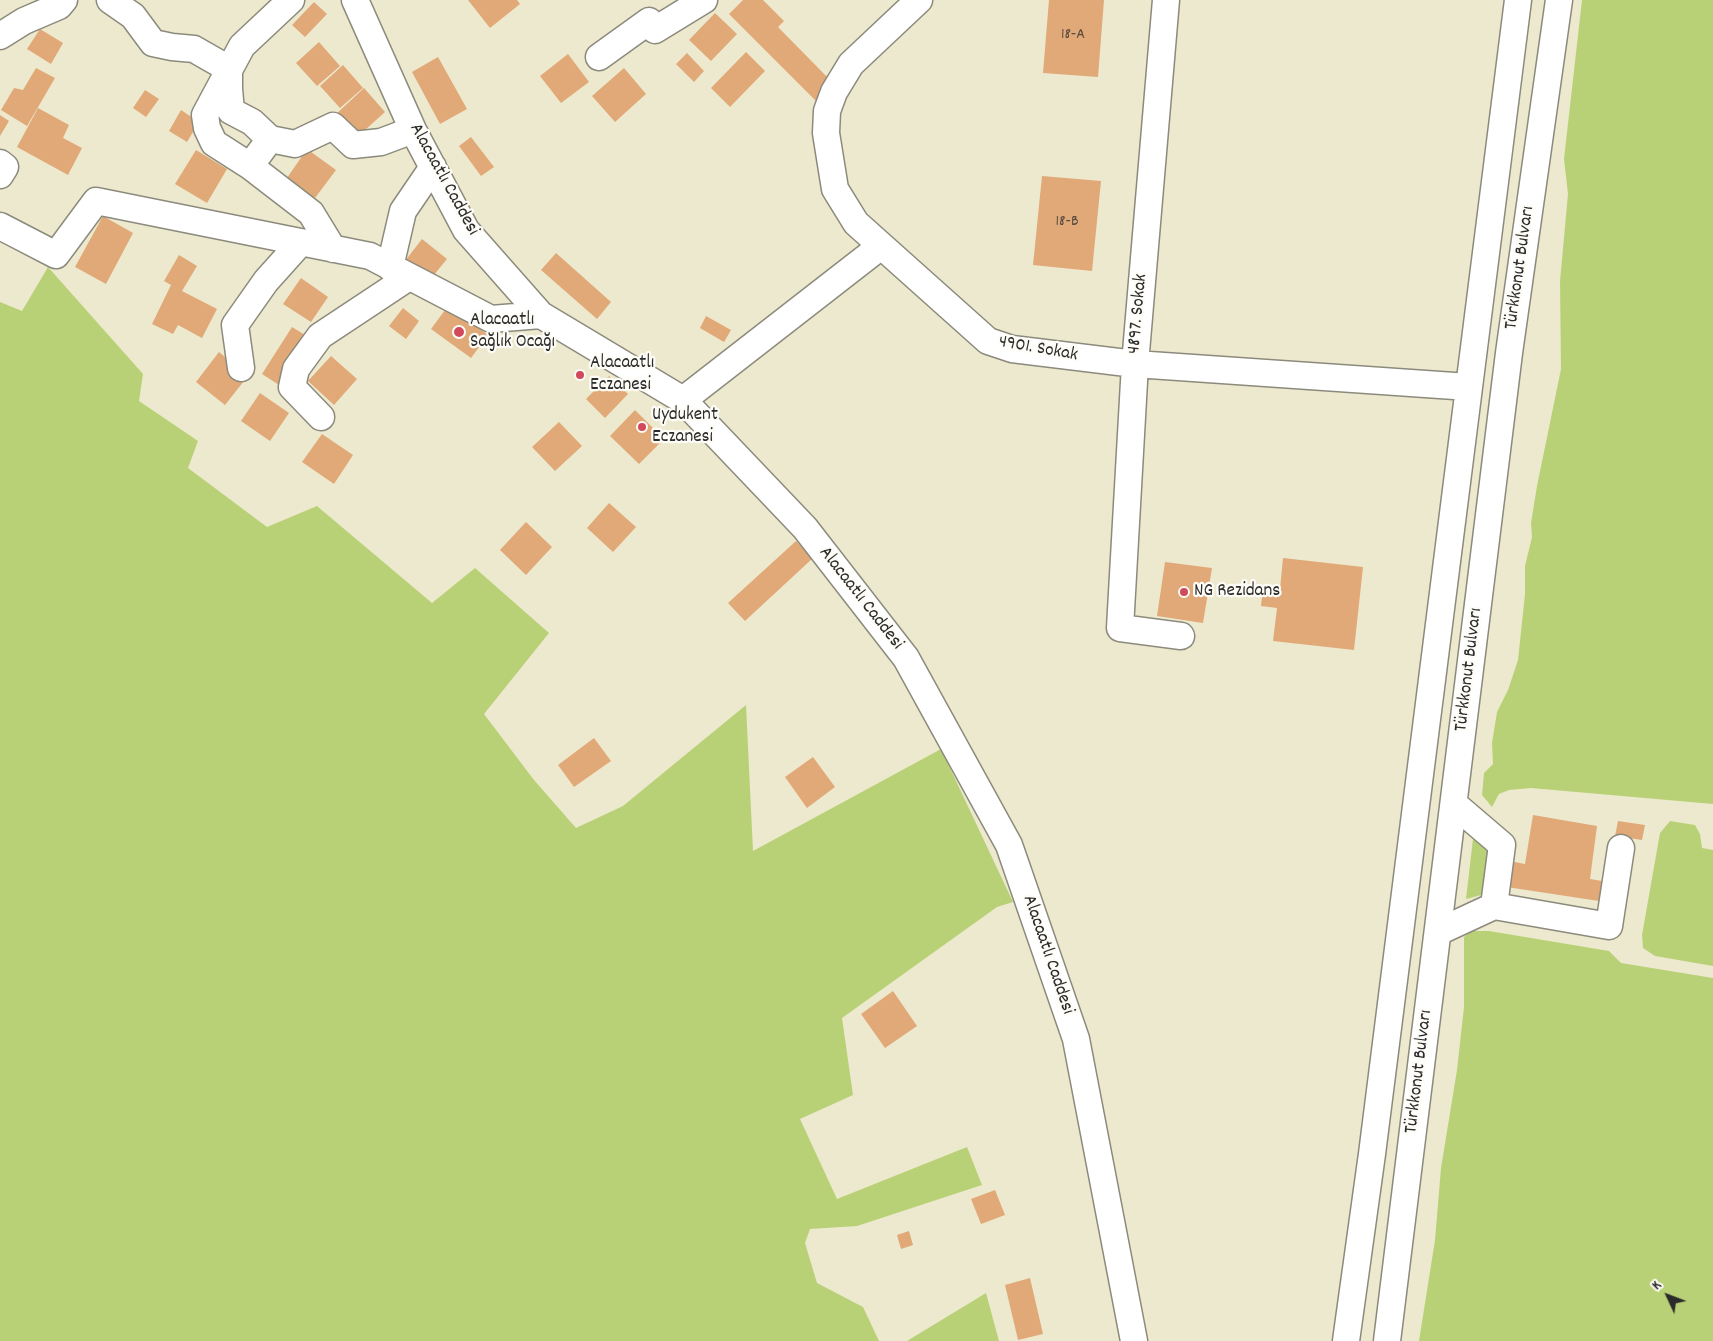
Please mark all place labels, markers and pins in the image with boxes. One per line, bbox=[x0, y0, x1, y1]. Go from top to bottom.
place label: Alacaatlı Sağlık Ocağı bbox=[470, 310, 555, 354]
marker: Alacaatlı Sağlık Ocağı bbox=[452, 325, 466, 339]
place label: Alacaatlı Eczanesi bbox=[590, 353, 654, 397]
marker: Alacaatlı Eczanesi bbox=[574, 369, 586, 381]
place label: Uydukent Eczanesi bbox=[652, 405, 718, 449]
marker: Uydukent Eczanesi bbox=[636, 421, 648, 433]
place label: NG Rezidans bbox=[1194, 581, 1280, 603]
marker: NG Rezidans bbox=[1178, 586, 1190, 598]

